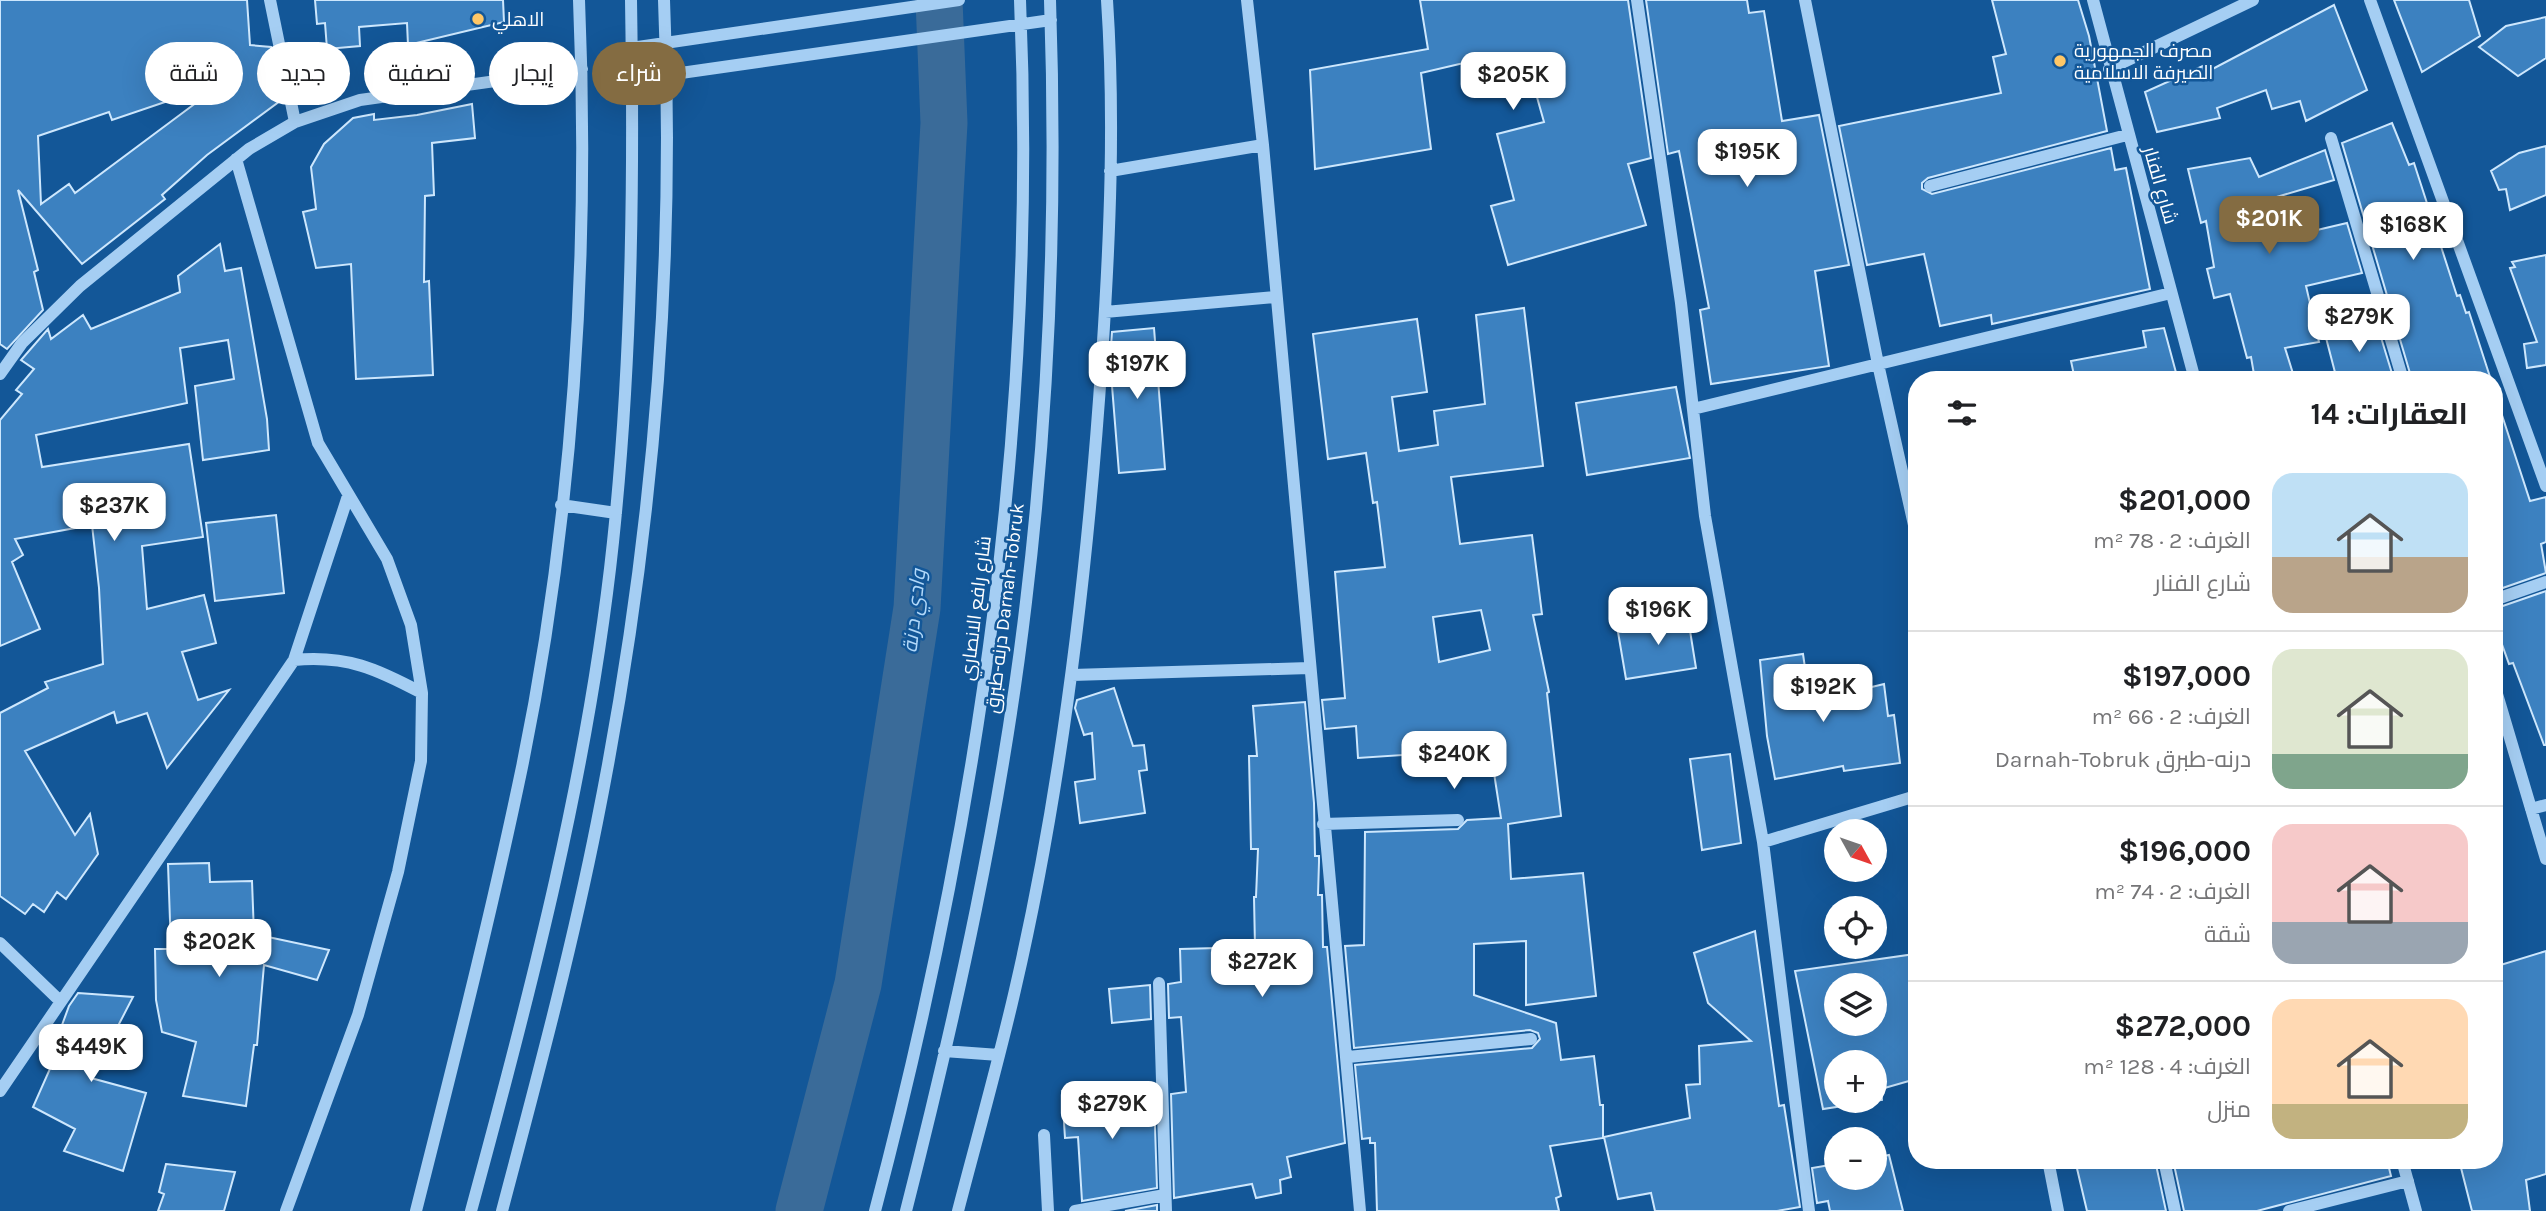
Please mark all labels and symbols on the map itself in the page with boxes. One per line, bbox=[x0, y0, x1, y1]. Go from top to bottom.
place label: الاهلي bbox=[492, 9, 544, 34]
marker: الاهلي bbox=[470, 11, 486, 27]
place label: مصرف الجمهورية الصيرفة الاسلامية bbox=[2074, 40, 2213, 84]
pin: $205K bbox=[1464, 52, 1562, 112]
marker: مصرف الجمهورية الصيرفة الاسلامية bbox=[2052, 53, 2068, 69]
pin: $195K bbox=[1698, 130, 1796, 189]
street label: شارع الفنار bbox=[2136, 143, 2182, 227]
pin: $201K bbox=[2220, 196, 2318, 256]
pin: $168K bbox=[2364, 202, 2462, 262]
pin: $279K bbox=[2310, 294, 2408, 354]
pin: $197K bbox=[1088, 342, 1186, 401]
pin: $237K bbox=[65, 484, 163, 543]
street label: درنه-طبرق Darnah-Tobruk bbox=[981, 501, 1030, 715]
street label: شارع رافع الانصاري bbox=[956, 534, 999, 682]
water label: وادي درنة bbox=[898, 566, 935, 655]
pin: $196K bbox=[1609, 588, 1707, 647]
pin: $192K bbox=[1774, 664, 1872, 724]
pin: $240K bbox=[1405, 732, 1503, 791]
north arrow bbox=[1824, 819, 1886, 882]
pin: $202K bbox=[170, 920, 268, 979]
pin: $272K bbox=[1213, 940, 1311, 999]
pin: $449K bbox=[42, 1024, 140, 1084]
pin: $279K bbox=[1063, 1082, 1161, 1141]

